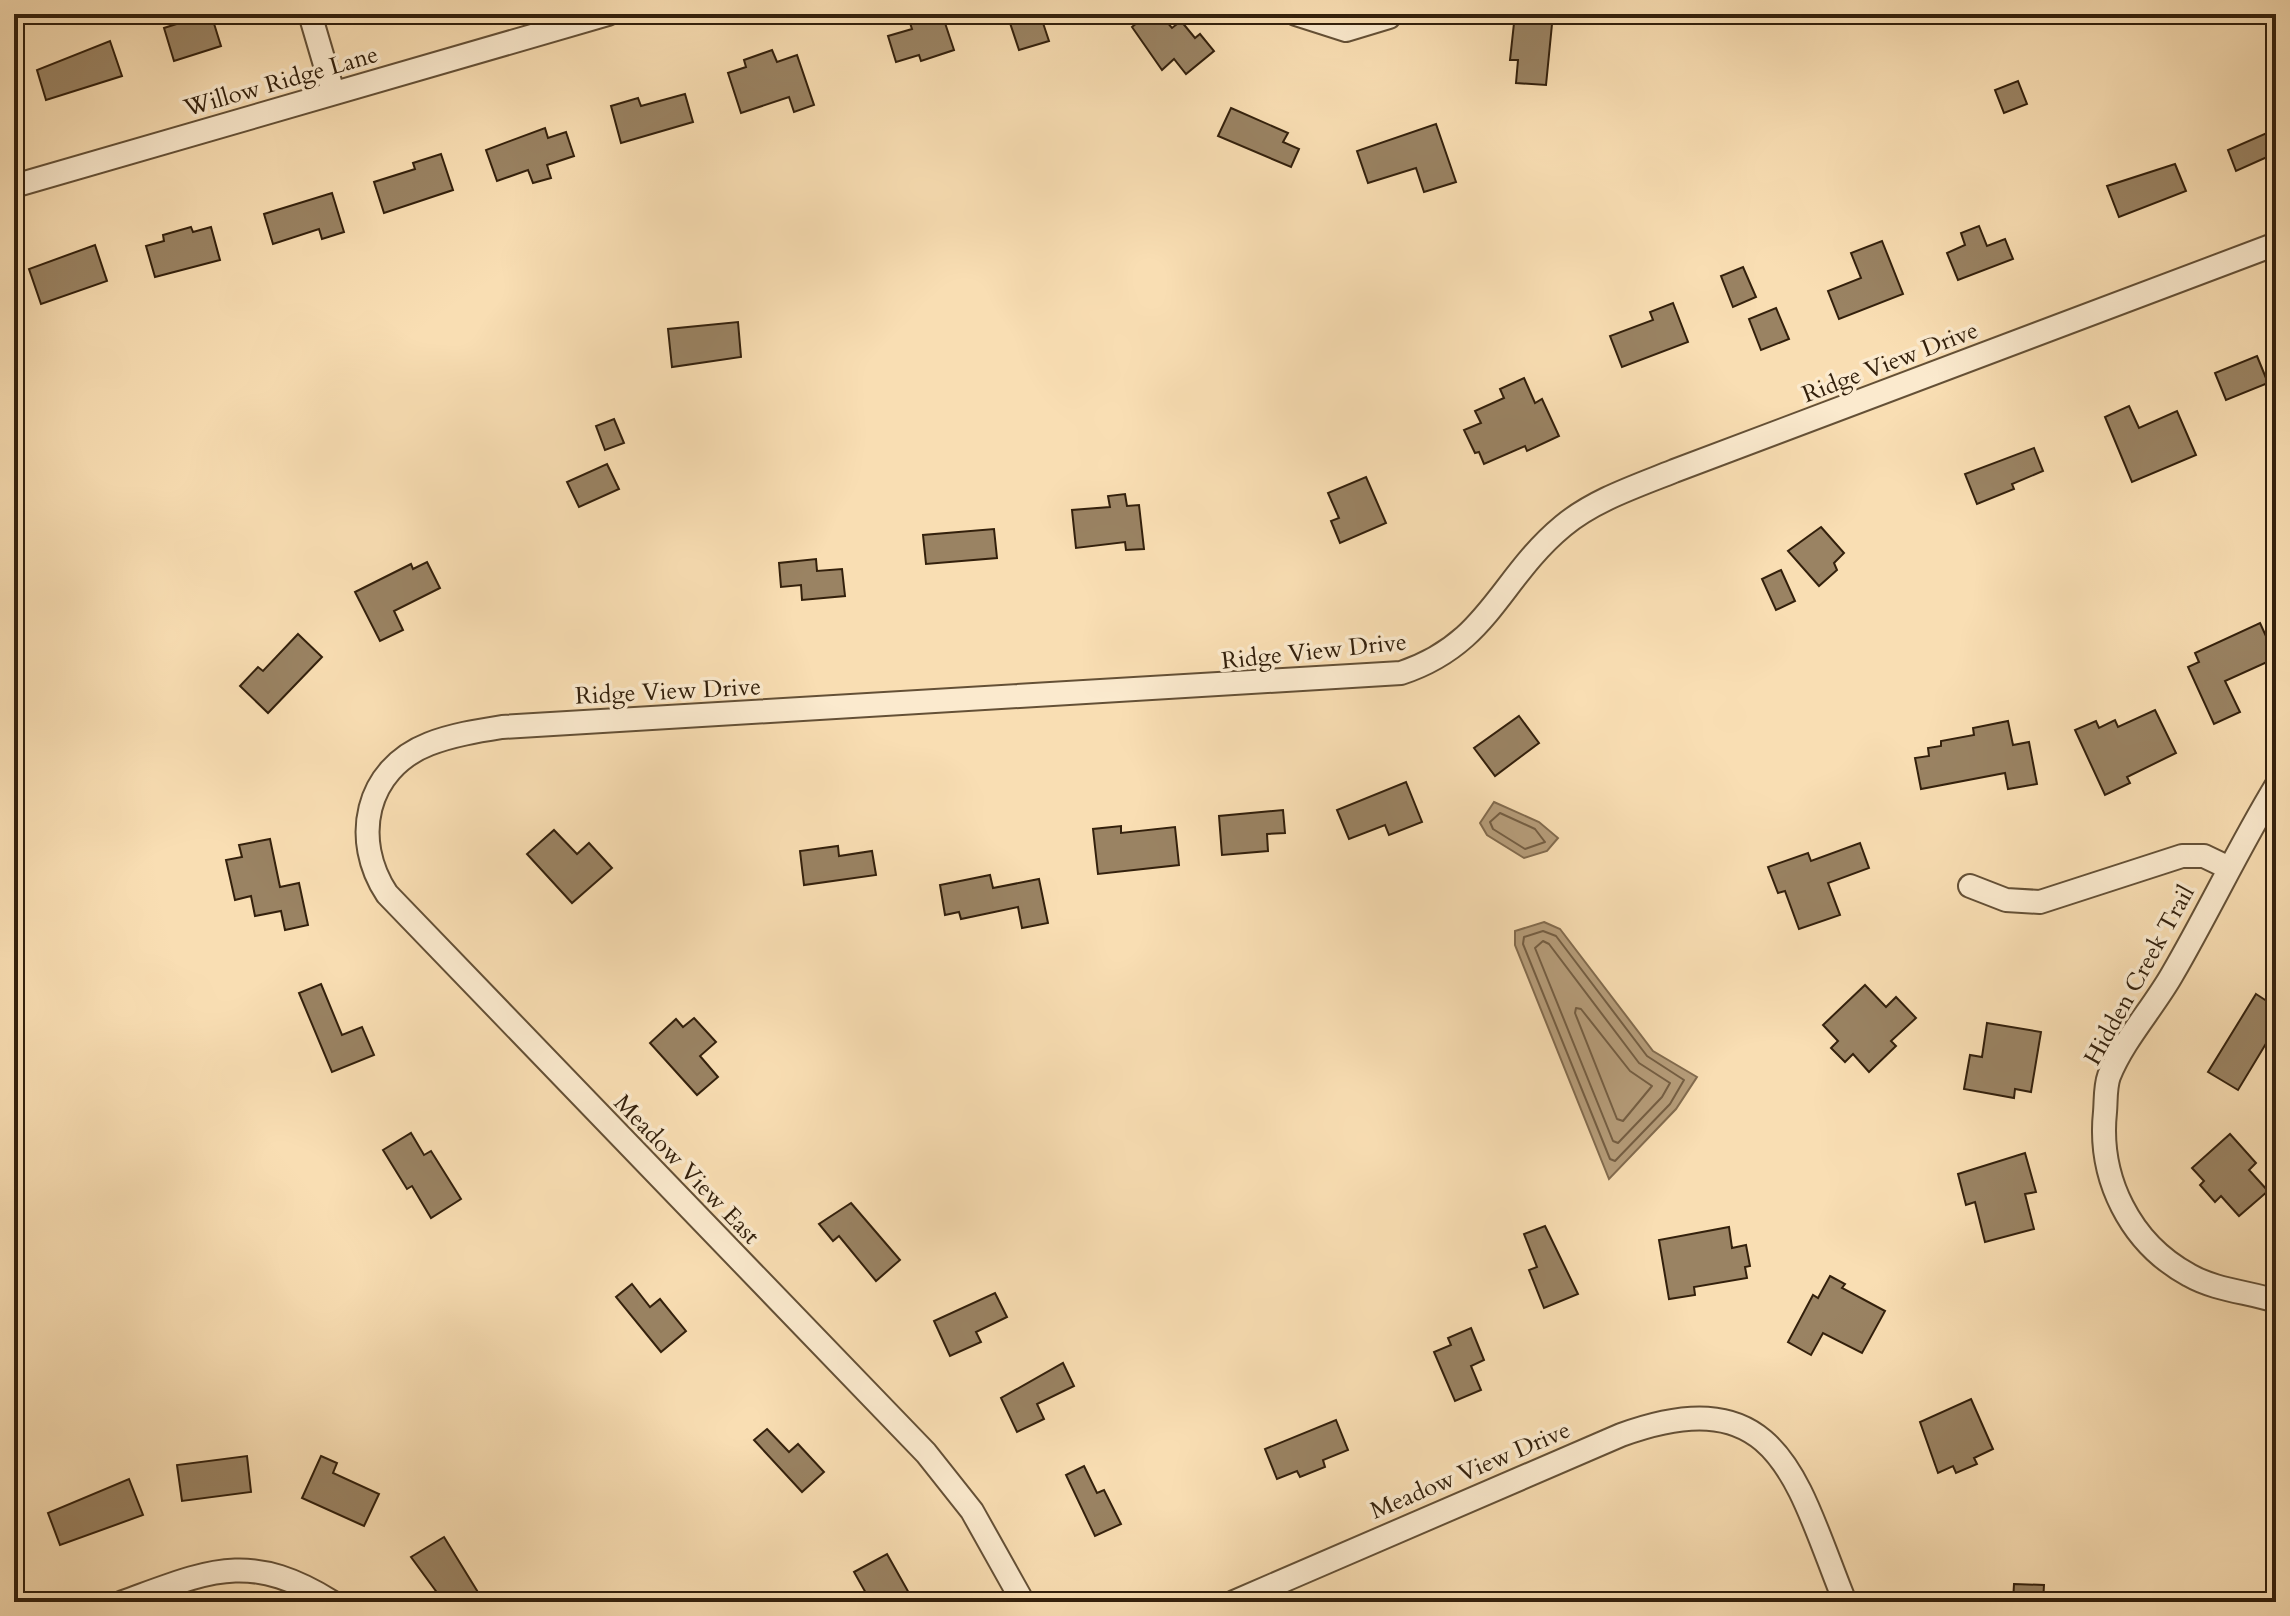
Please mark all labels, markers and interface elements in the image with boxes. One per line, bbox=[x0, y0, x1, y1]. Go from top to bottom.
street label: Willow Ridge Lane bbox=[179, 38, 382, 125]
street label: Ridge View Drive bbox=[1797, 314, 1983, 411]
street label: Ridge View Drive bbox=[1220, 625, 1408, 678]
street label: Ridge View Drive bbox=[574, 670, 762, 713]
street label: Hidden Creek Trail bbox=[2076, 879, 2203, 1071]
street label: Meadow View East bbox=[606, 1087, 767, 1252]
street label: Meadow View Drive bbox=[1365, 1413, 1575, 1528]

